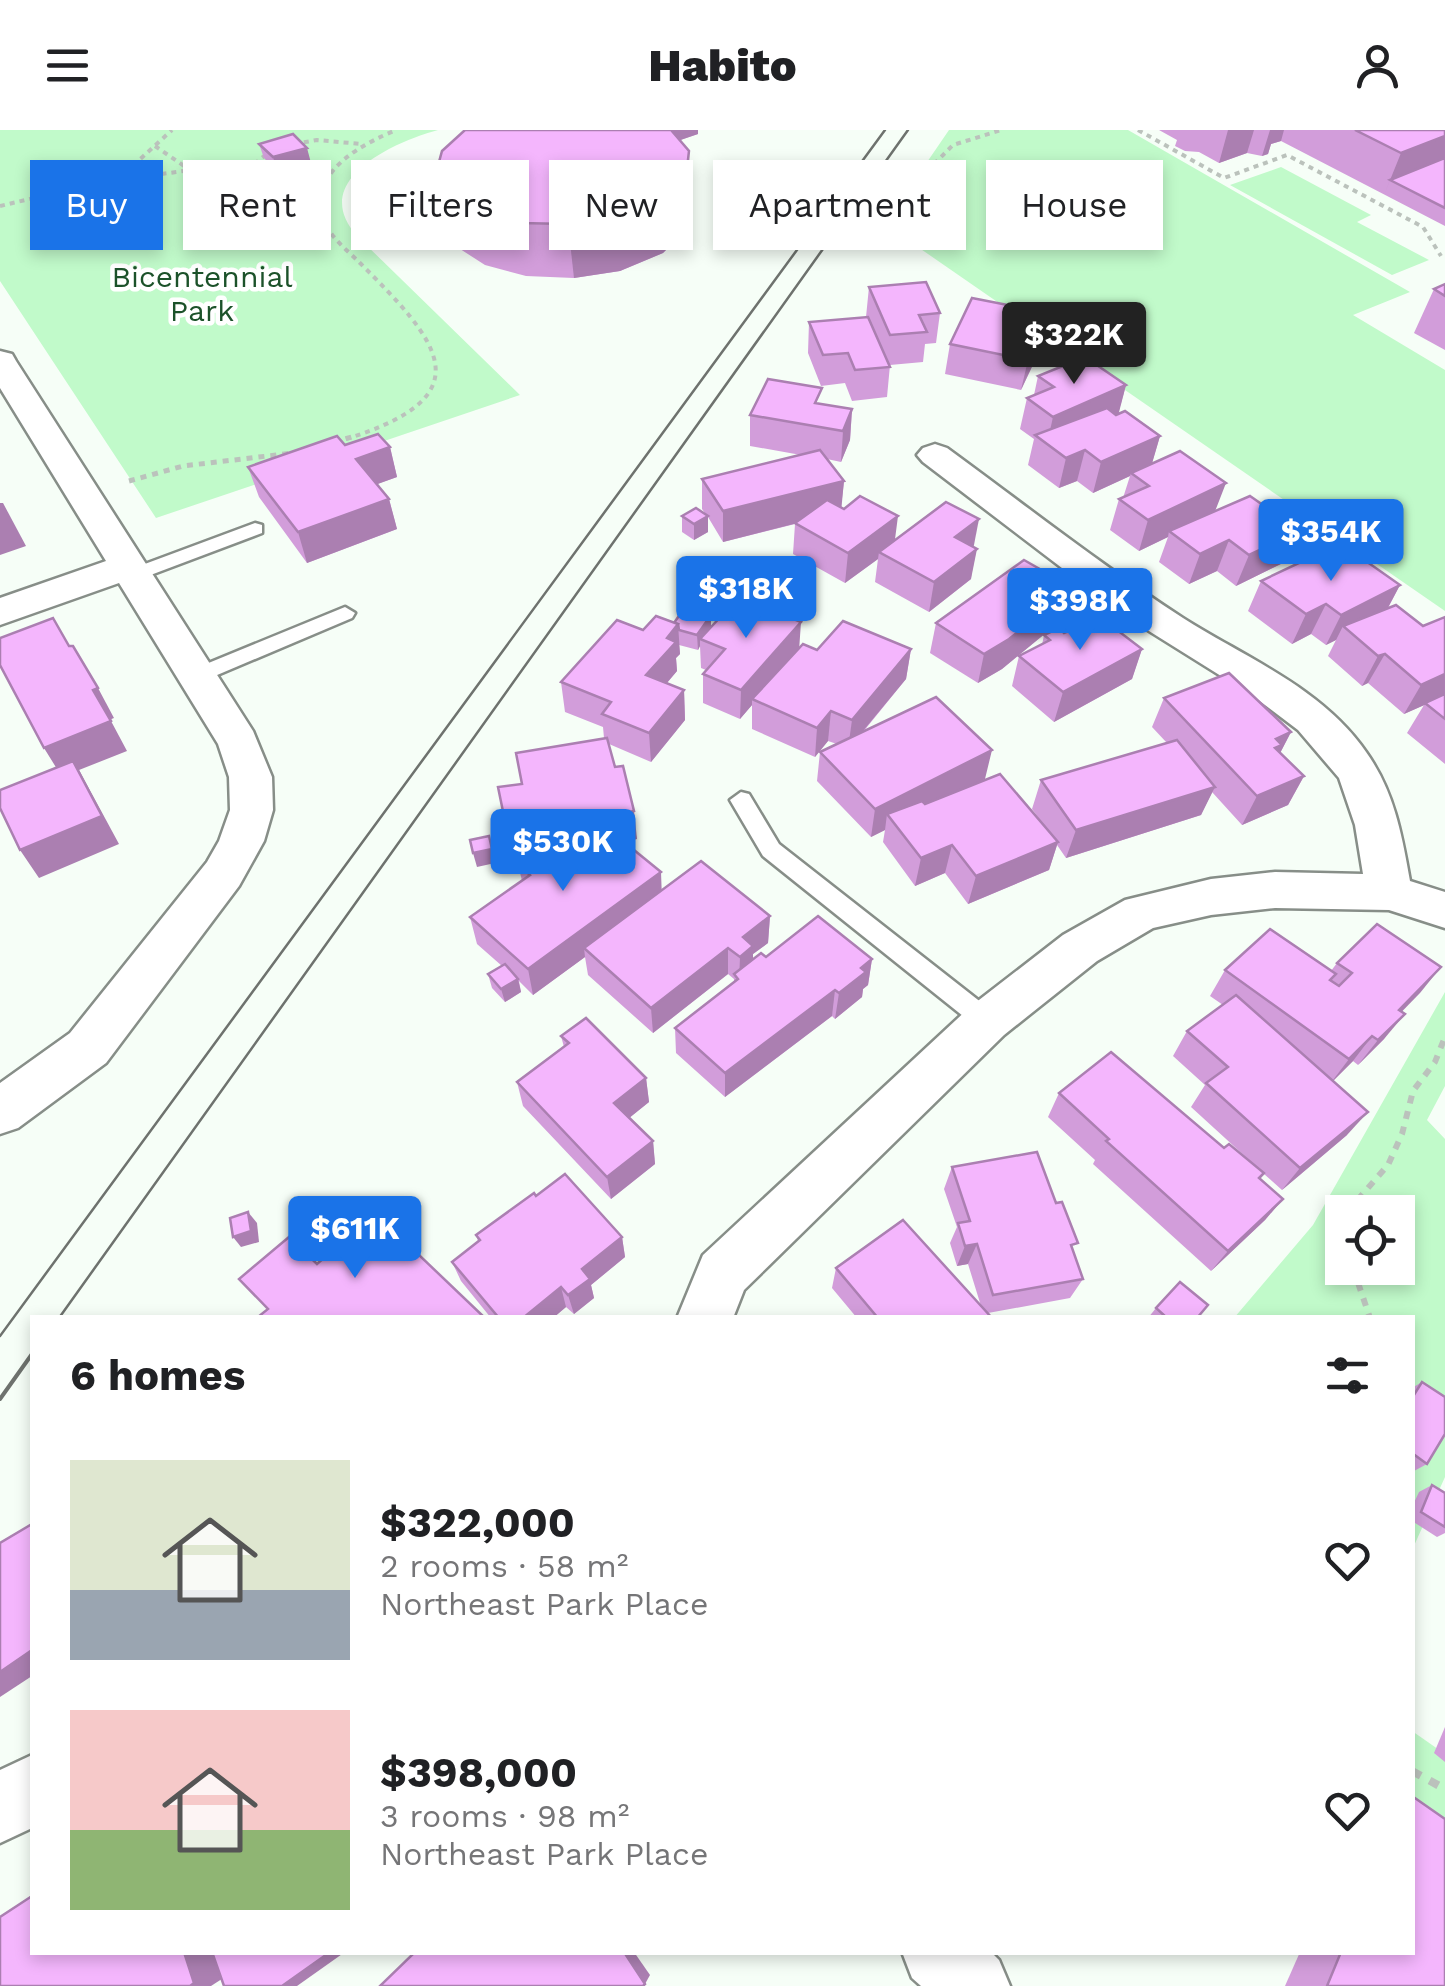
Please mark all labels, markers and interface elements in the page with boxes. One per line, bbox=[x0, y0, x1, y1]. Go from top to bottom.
icon: menu bbox=[40, 38, 95, 93]
icon: person bbox=[1350, 38, 1405, 93]
text: Habito bbox=[648, 39, 797, 92]
chip: Buy bbox=[30, 160, 163, 250]
chip: Rent bbox=[183, 160, 331, 250]
chip: Filters bbox=[351, 160, 529, 250]
chip: New bbox=[549, 160, 693, 250]
chip: Apartment bbox=[713, 160, 966, 250]
chip: House bbox=[986, 160, 1163, 250]
park label: Bicentennial Park bbox=[111, 259, 293, 328]
pin: $322K bbox=[1004, 302, 1144, 387]
text: $322K bbox=[1024, 315, 1124, 353]
pin: $354K bbox=[1261, 499, 1401, 584]
text: $354K bbox=[1281, 512, 1382, 550]
pin: $318K bbox=[676, 556, 816, 641]
pin: $398K bbox=[1010, 568, 1150, 653]
text: $318K bbox=[698, 569, 794, 607]
text: $398K bbox=[1029, 581, 1131, 619]
pin: $530K bbox=[493, 809, 633, 894]
text: $530K bbox=[513, 822, 613, 860]
map controls bbox=[1325, 1195, 1415, 1285]
button: locate bbox=[1325, 1195, 1415, 1285]
pin: $611K bbox=[285, 1196, 425, 1281]
text: $611K bbox=[310, 1209, 400, 1247]
icon: filters bbox=[1320, 1348, 1375, 1403]
text: 6 homes bbox=[70, 1351, 245, 1400]
text: $322,000 bbox=[380, 1498, 575, 1547]
icon: home bbox=[150, 1500, 270, 1620]
icon: heart bbox=[1320, 1533, 1375, 1588]
text: 2 rooms · 58 m² bbox=[380, 1547, 628, 1585]
text: Northeast Park Place bbox=[380, 1585, 708, 1623]
text: $398,000 bbox=[380, 1748, 577, 1797]
icon: home bbox=[150, 1750, 270, 1870]
icon: heart bbox=[1320, 1783, 1375, 1838]
text: 3 rooms · 98 m² bbox=[380, 1797, 629, 1835]
text: Northeast Park Place bbox=[380, 1835, 708, 1873]

